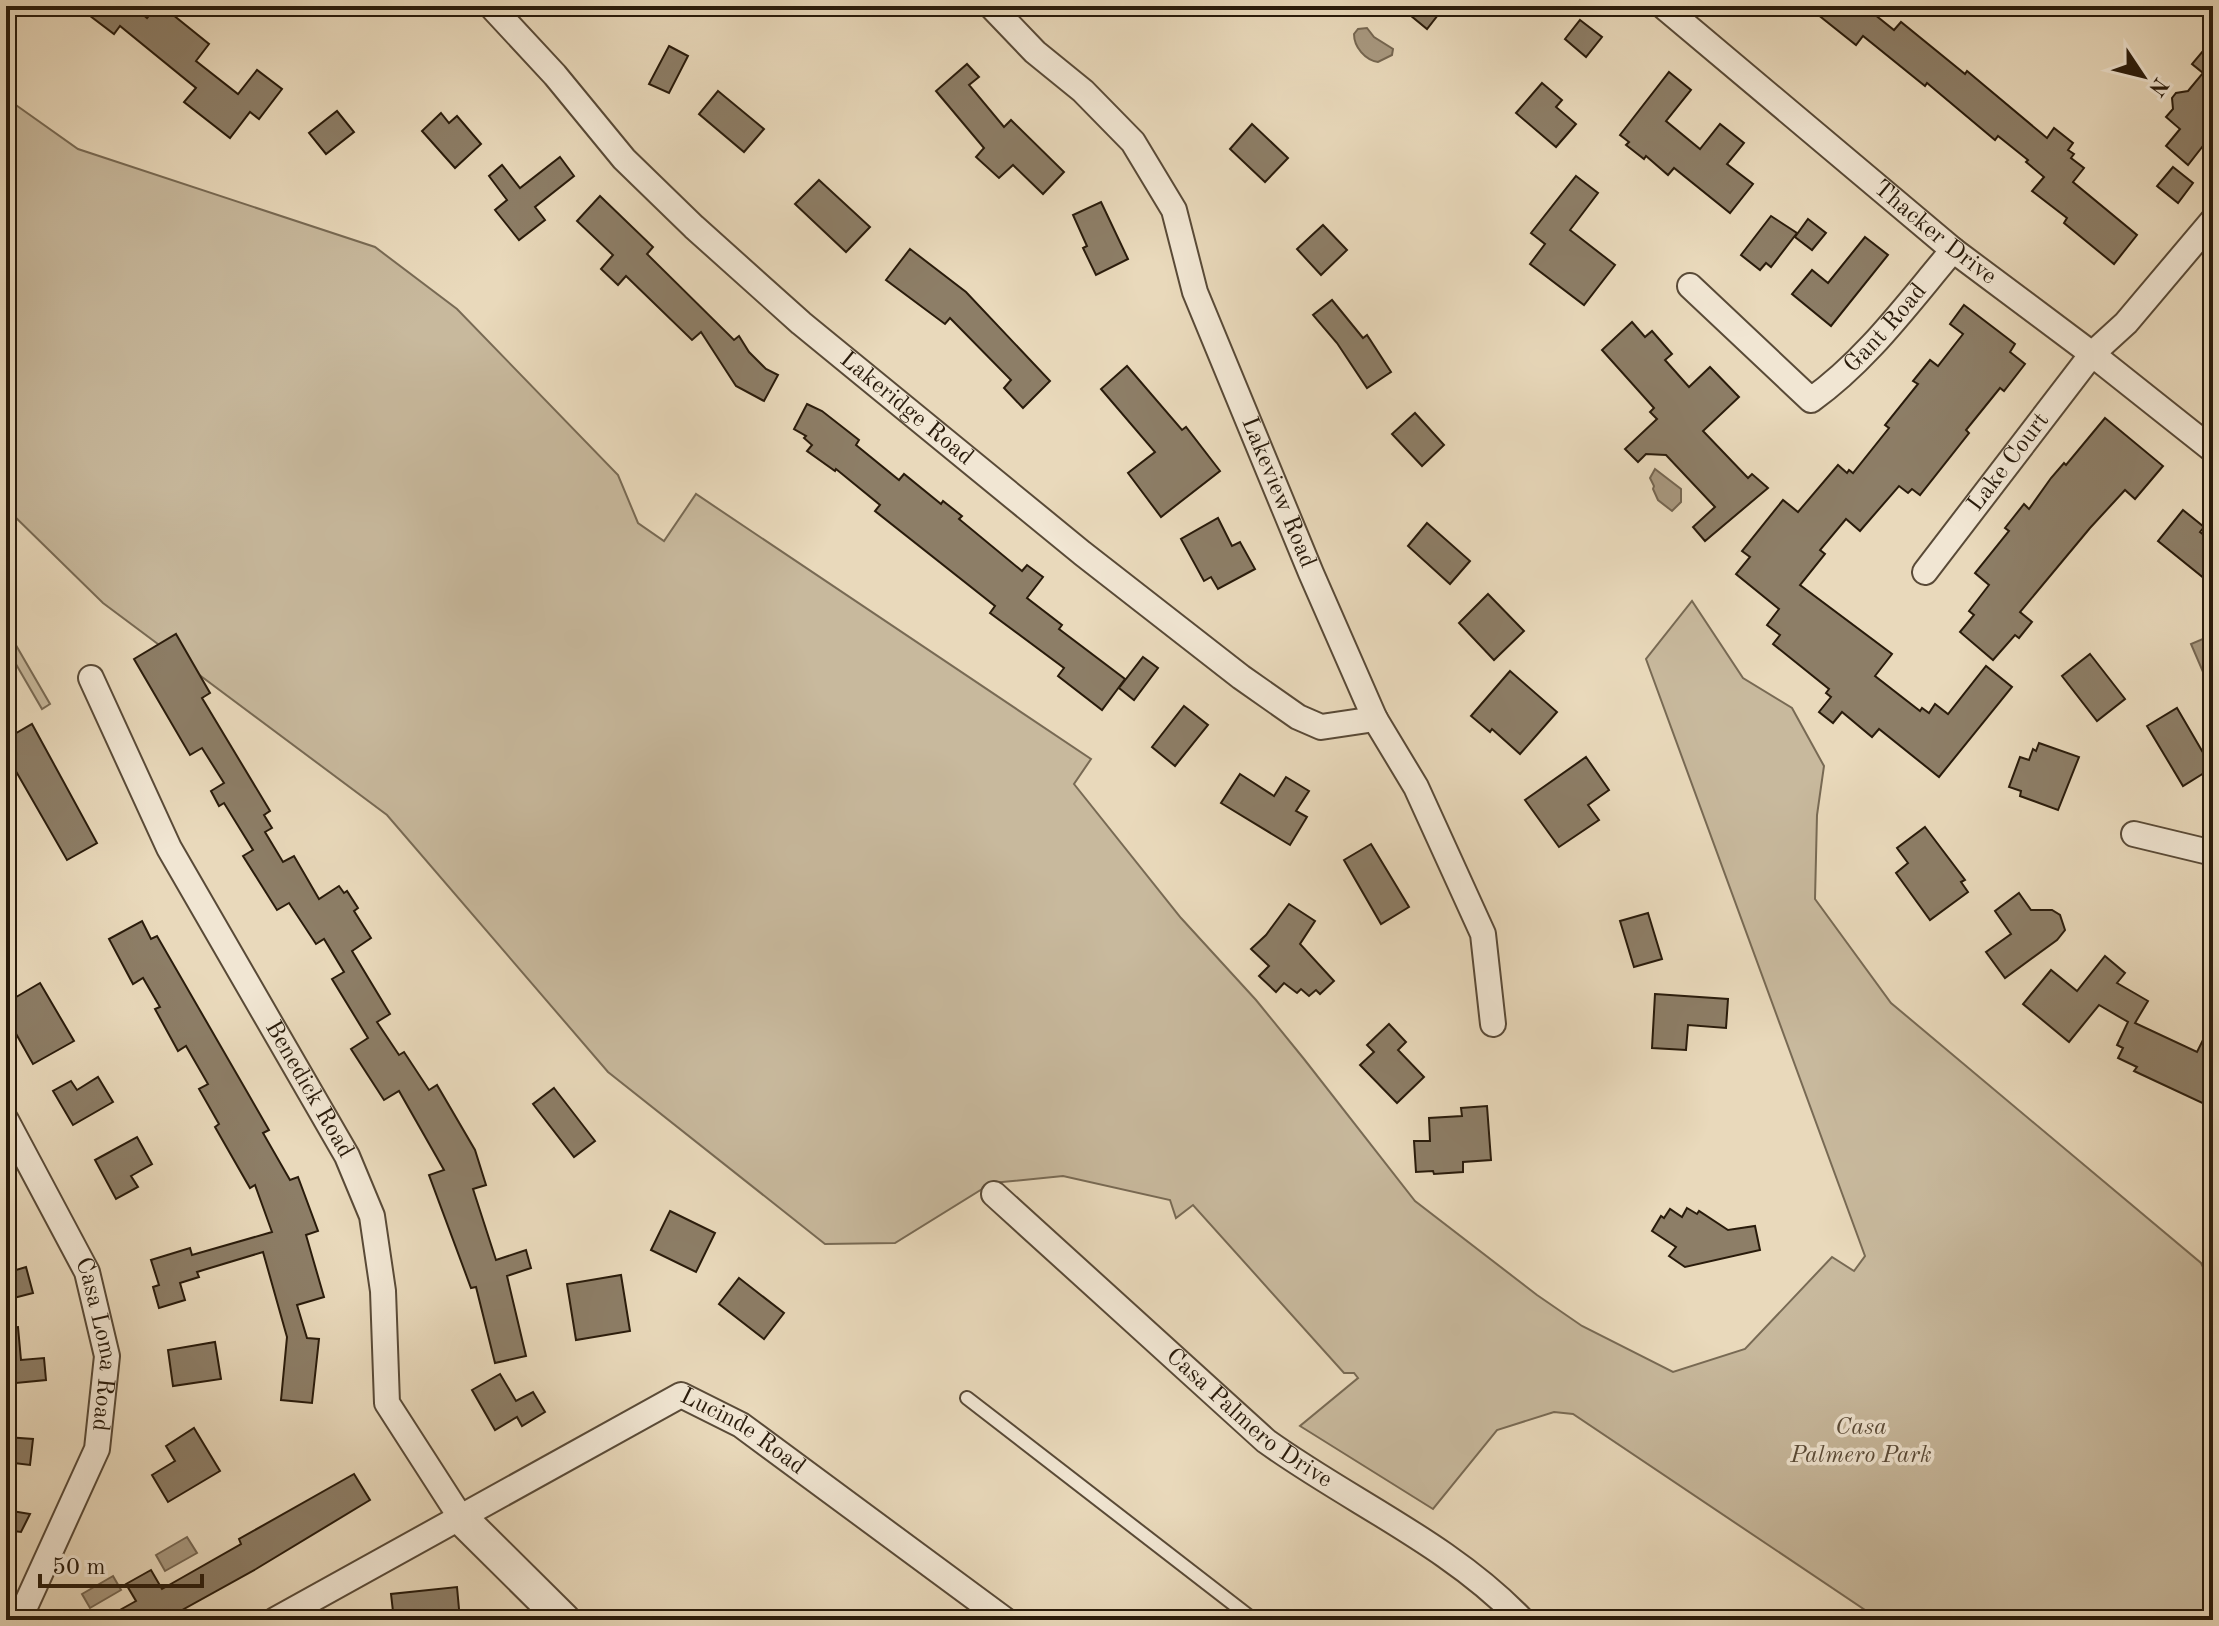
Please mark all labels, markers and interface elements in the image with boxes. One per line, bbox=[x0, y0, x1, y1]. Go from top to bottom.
north arrow bbox=[2103, 36, 2183, 116]
text: N bbox=[2144, 73, 2172, 100]
street label: Thacker Drive bbox=[1869, 176, 2000, 290]
street label: Gant Road bbox=[1840, 279, 1932, 378]
street label: Lakeridge Road bbox=[835, 348, 977, 470]
street label: Lake Court bbox=[1964, 409, 2054, 516]
street label: Lakeview Road bbox=[1236, 414, 1320, 571]
street label: Benedick Road bbox=[260, 1017, 357, 1162]
street label: Casa Loma Road bbox=[70, 1254, 119, 1432]
street label: Casa Palmero Drive bbox=[1161, 1344, 1336, 1493]
street label: Lucinde Road bbox=[676, 1384, 809, 1480]
park label: Casa Palmero Park bbox=[1789, 1416, 1932, 1468]
scale bar bbox=[40, 1538, 202, 1588]
text: 50 m bbox=[52, 1556, 106, 1580]

